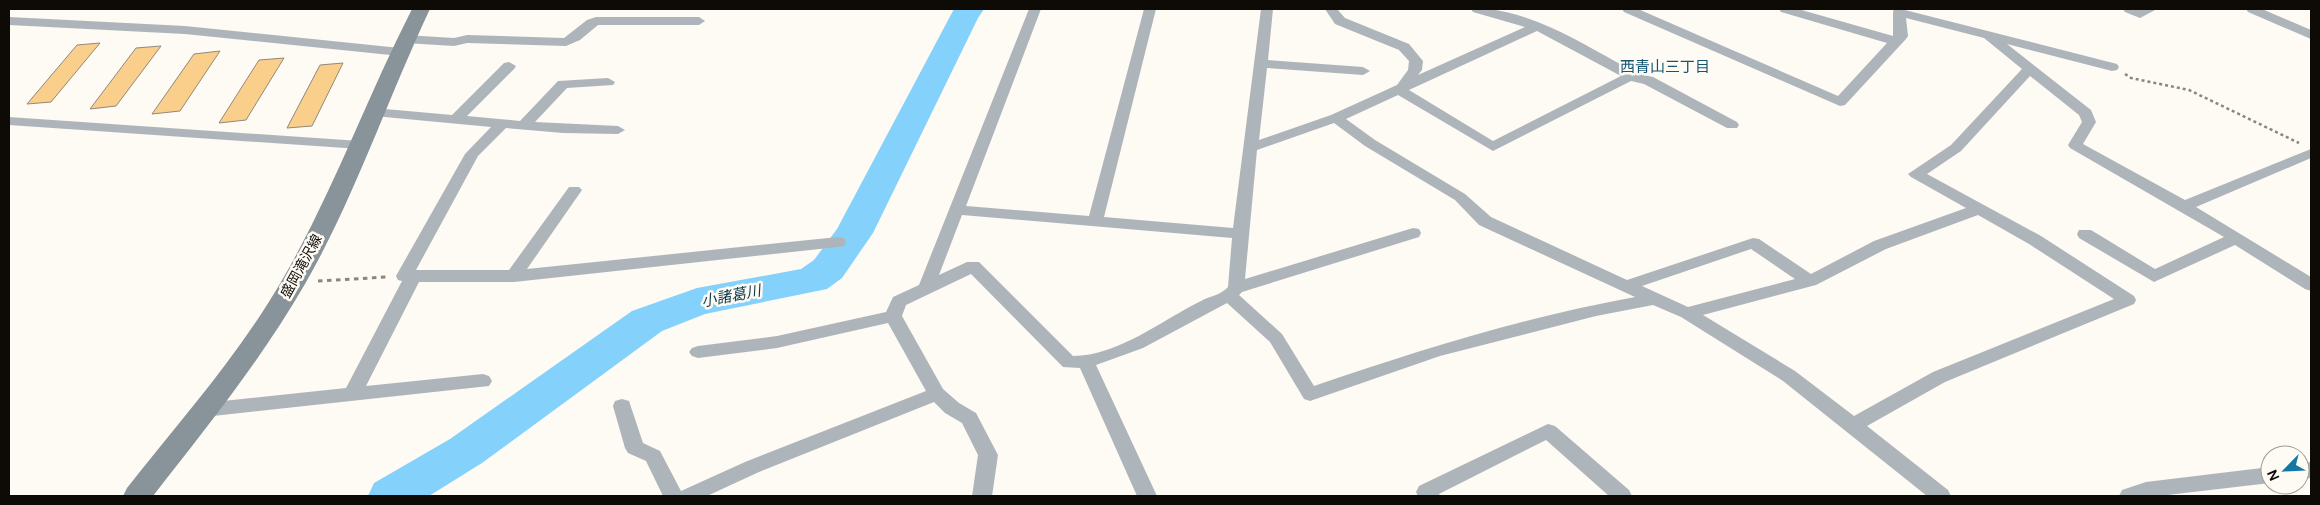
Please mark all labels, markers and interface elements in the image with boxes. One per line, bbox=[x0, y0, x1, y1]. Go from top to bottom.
district label: 西青山三丁目 bbox=[1620, 57, 1710, 77]
street label: 盛岡滝沢線 bbox=[276, 231, 326, 301]
water label: 小諸葛川 bbox=[700, 280, 764, 312]
north arrow bbox=[2260, 445, 2310, 495]
text: N bbox=[2263, 467, 2283, 484]

